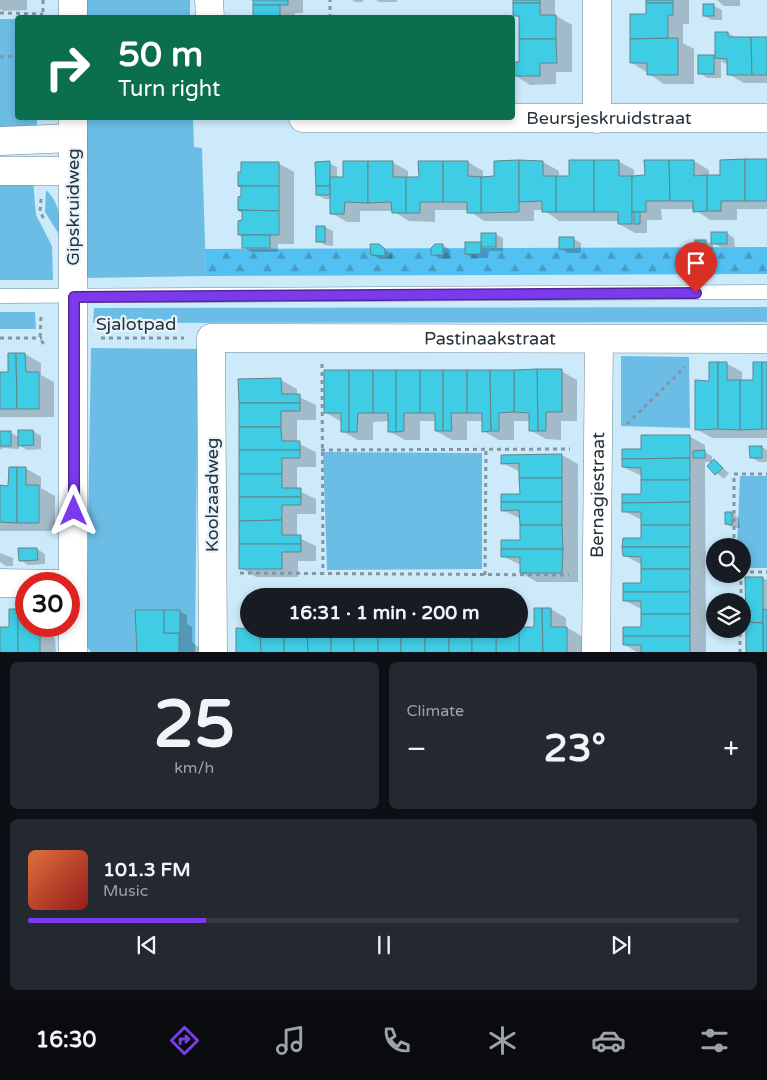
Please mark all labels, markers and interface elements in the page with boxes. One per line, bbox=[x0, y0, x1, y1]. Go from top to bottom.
text: 50 m bbox=[118, 34, 203, 76]
icon: right bbox=[35, 35, 100, 100]
text: Turn right bbox=[118, 76, 220, 102]
street label: Beursjeskruidstraat bbox=[526, 107, 692, 129]
street label: Gipskruidweg bbox=[62, 148, 84, 266]
pin bbox=[675, 242, 717, 293]
icon: arrive bbox=[682, 249, 710, 277]
street label: Sjalotpad bbox=[96, 313, 176, 335]
street label: Pastinaakstraat bbox=[424, 327, 556, 350]
street label: Bernagiestraat bbox=[586, 432, 609, 558]
street label: Koolzaadweg bbox=[201, 438, 223, 552]
position arrow bbox=[47, 484, 99, 536]
map controls bbox=[706, 538, 751, 638]
button: search bbox=[706, 538, 751, 583]
speed limit sign: 30 bbox=[15, 572, 80, 637]
button: layers bbox=[706, 593, 751, 638]
text: 16:31 · 1 min · 200 m bbox=[288, 602, 480, 624]
text: 25 bbox=[153, 686, 235, 765]
text: Climate bbox=[407, 701, 464, 721]
text: 23° bbox=[544, 726, 606, 772]
text: − bbox=[407, 732, 426, 766]
text: + bbox=[723, 732, 739, 766]
text: km/h bbox=[174, 758, 214, 778]
text: 101.3 FM bbox=[103, 859, 191, 881]
text: Music bbox=[103, 881, 148, 901]
icon: previous bbox=[133, 931, 161, 959]
icon: pause bbox=[370, 931, 398, 959]
icon: next bbox=[607, 931, 635, 959]
icon: directions bbox=[167, 1023, 202, 1058]
icon: music bbox=[273, 1023, 308, 1058]
icon: phone bbox=[379, 1023, 414, 1058]
icon: climate bbox=[485, 1023, 520, 1058]
icon: car bbox=[591, 1023, 626, 1058]
icon: filters bbox=[697, 1023, 732, 1058]
text: 16:30 bbox=[35, 1027, 96, 1053]

